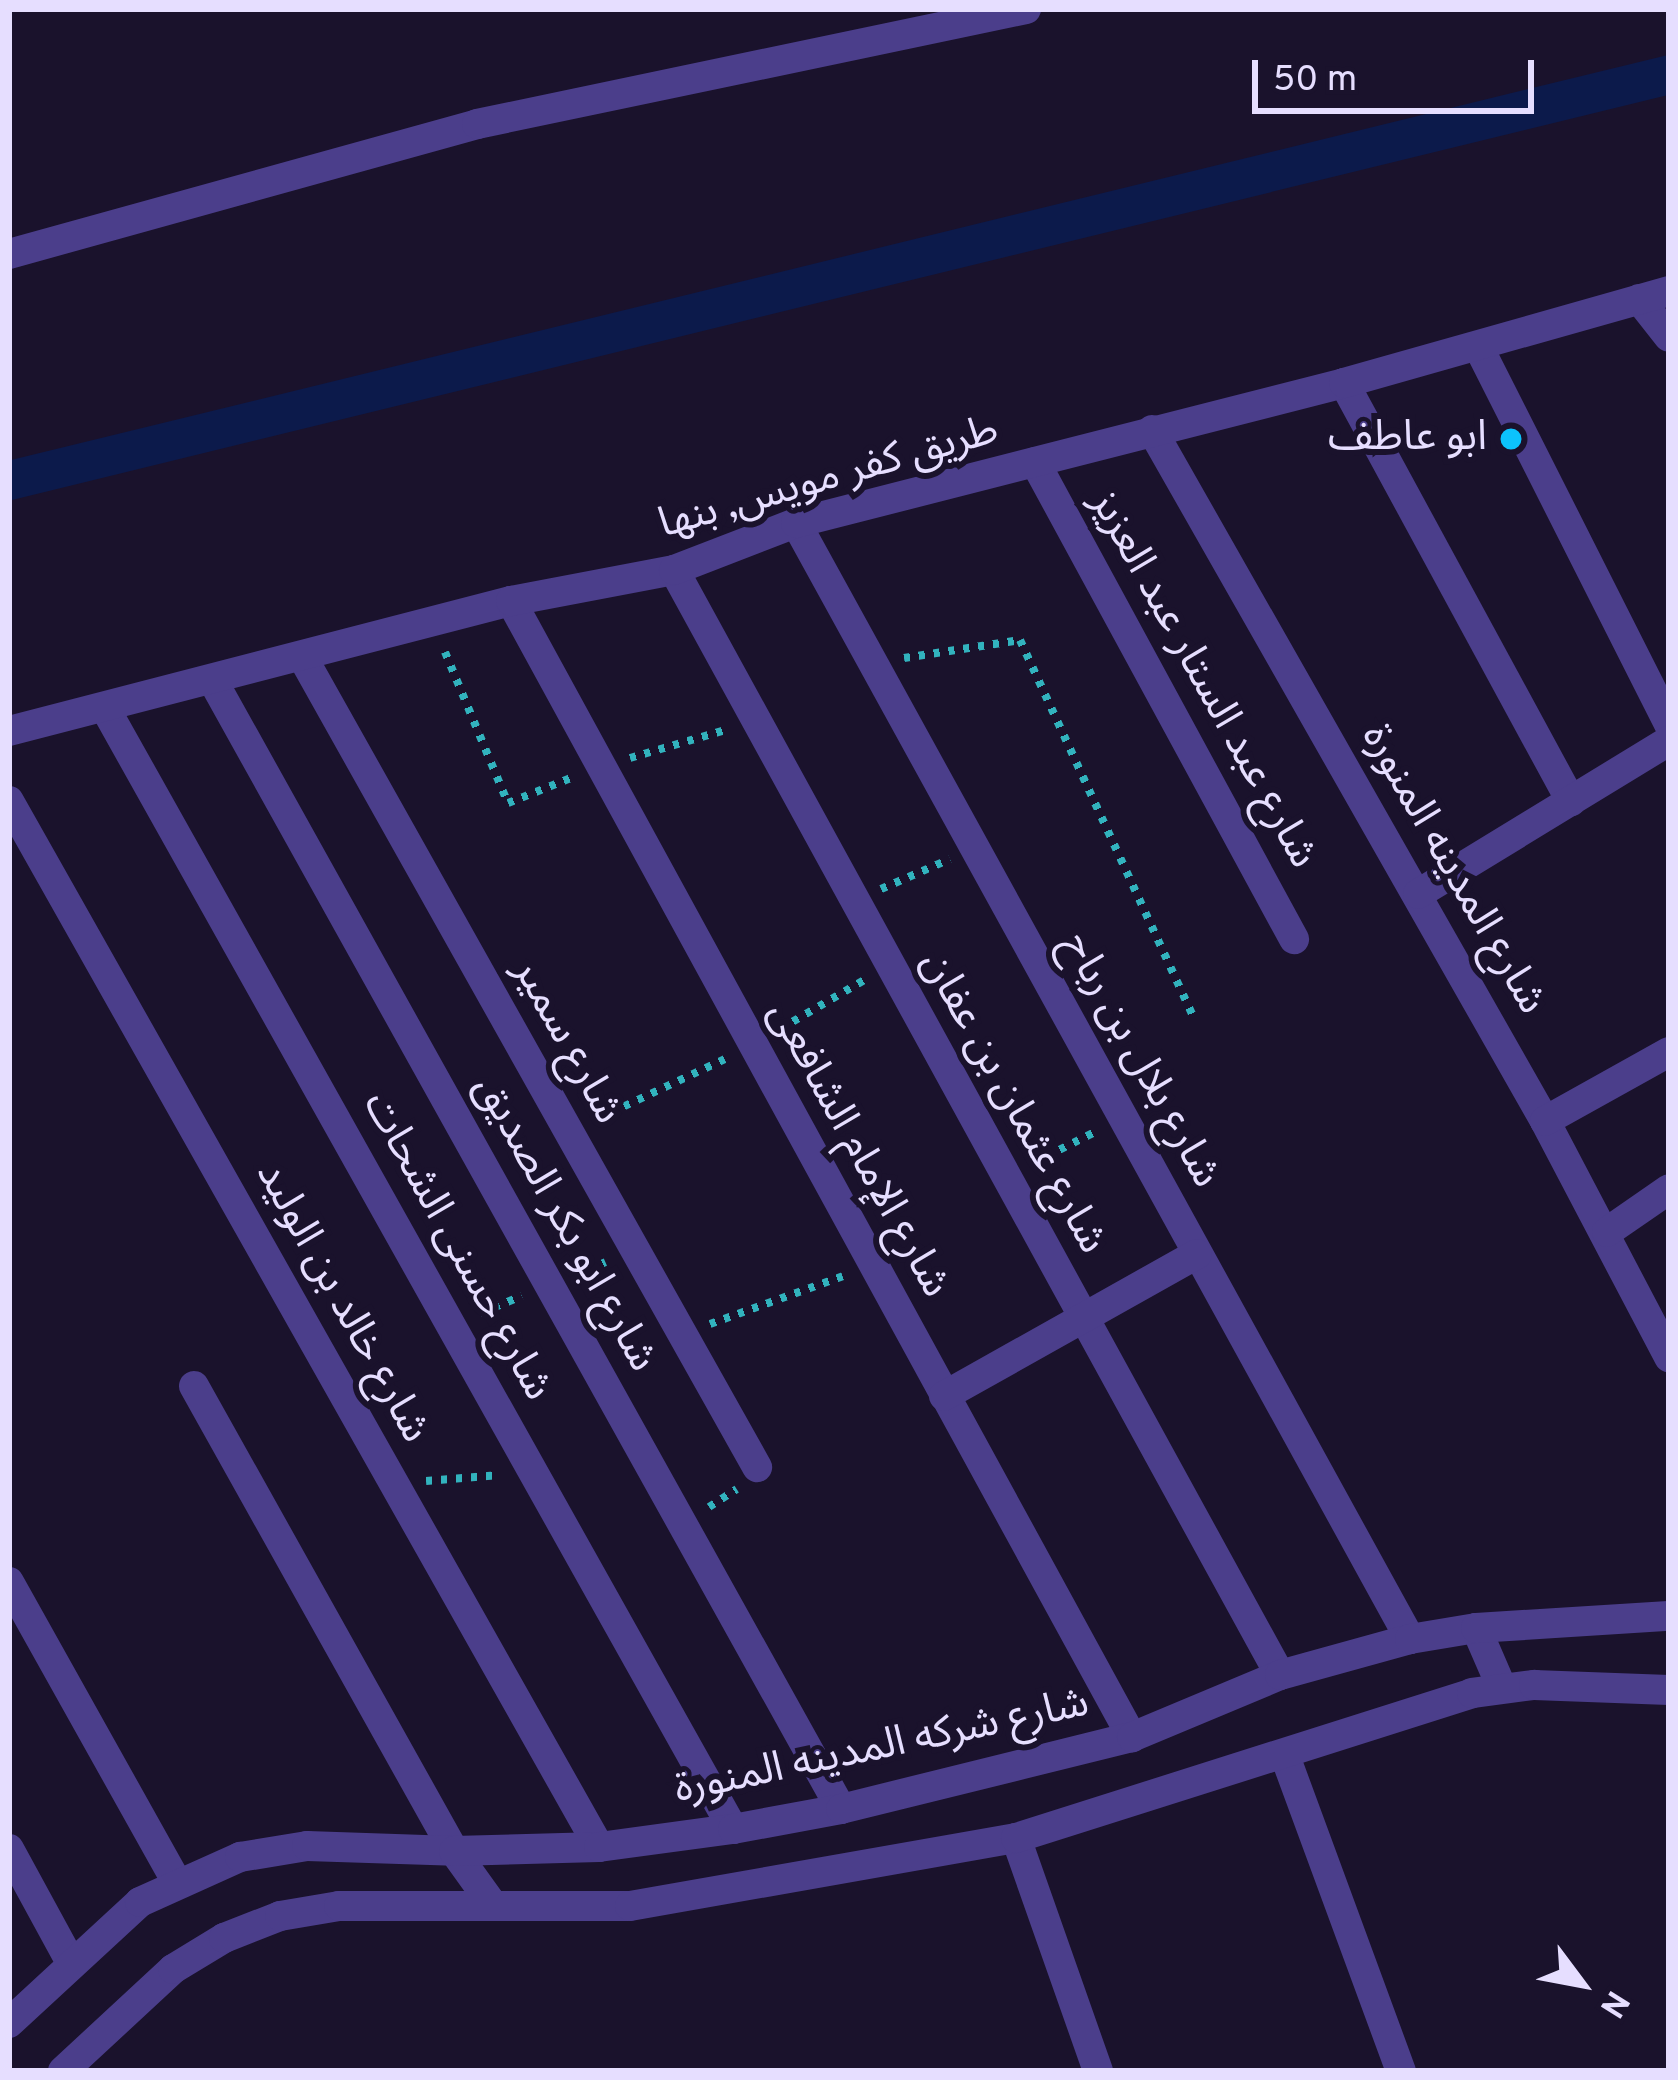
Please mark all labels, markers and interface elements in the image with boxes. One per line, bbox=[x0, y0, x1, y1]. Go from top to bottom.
scale bar bbox=[1258, 36, 1540, 110]
text: 50 m bbox=[1273, 58, 1357, 104]
street label: طريق كفر مويس, بنها bbox=[653, 406, 1005, 552]
place label: ابو عاطف bbox=[1328, 414, 1487, 464]
marker: ابو عاطف bbox=[1498, 426, 1524, 452]
street label: شارع عبد الستار عبد العزيز bbox=[1077, 482, 1327, 878]
street label: شارع المدينه المنورة bbox=[1349, 716, 1555, 1024]
street label: شارع بلال بن رباح bbox=[1048, 925, 1230, 1197]
street label: شارع عثمان بن عفان bbox=[908, 943, 1116, 1263]
street label: شارع سمير bbox=[500, 951, 632, 1133]
street label: شارع الإمام الشافعى bbox=[755, 993, 959, 1307]
street label: شارع ابو بكر الصديق bbox=[462, 1067, 666, 1381]
street label: شارع حسنى الشحات bbox=[350, 1084, 562, 1410]
street label: شارع خالد بن الوليد bbox=[243, 1154, 439, 1452]
street label: شارع شركه المدينه المنورة bbox=[670, 1679, 1094, 1817]
north arrow bbox=[1522, 1924, 1642, 2044]
text: N bbox=[1588, 1982, 1637, 2024]

